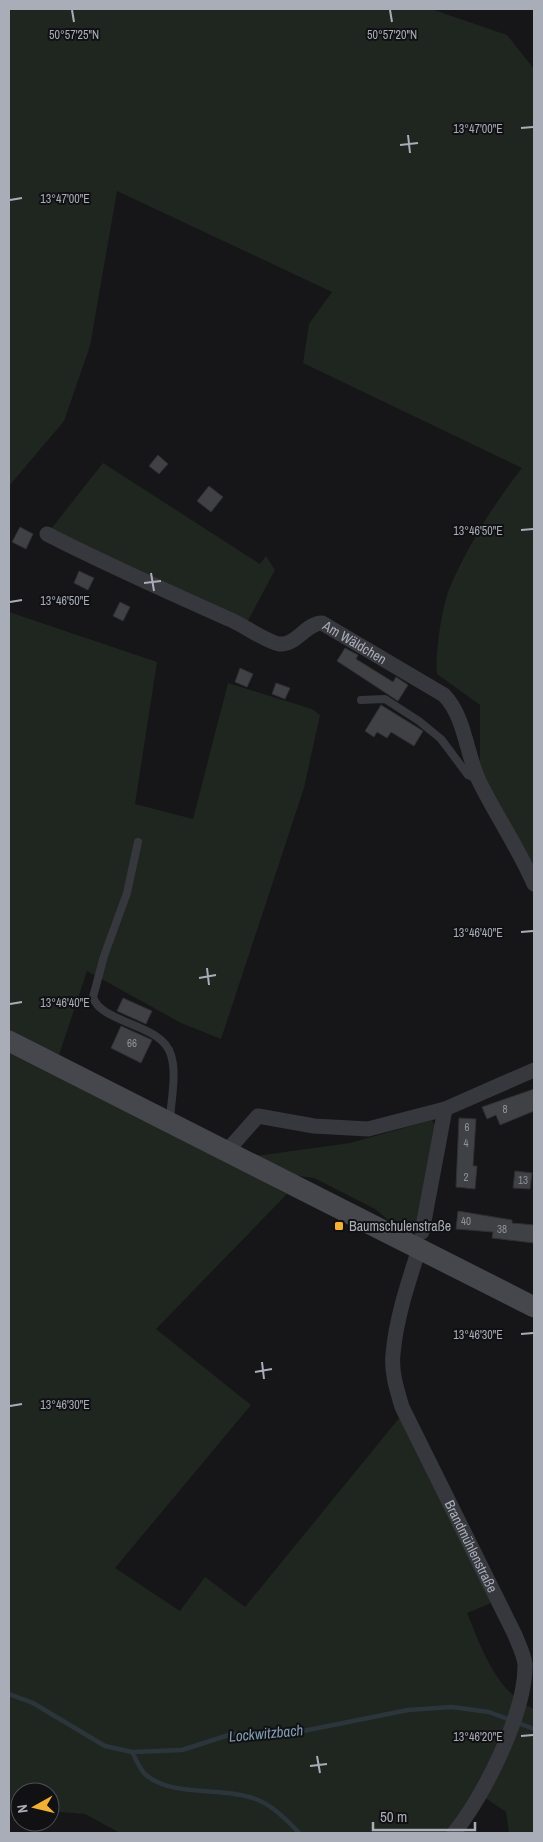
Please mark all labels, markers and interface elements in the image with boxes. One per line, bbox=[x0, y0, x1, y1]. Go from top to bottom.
text: 50°57'25"N bbox=[49, 27, 99, 43]
text: 50°57'20"N bbox=[367, 27, 417, 43]
text: 13°47'00"E bbox=[453, 121, 503, 137]
text: 13°47'00"E bbox=[40, 191, 90, 207]
text: 13°46'50"E bbox=[453, 523, 503, 539]
text: 13°46'50"E bbox=[40, 593, 90, 609]
street label: Am Wäldchen bbox=[319, 616, 390, 668]
text: 13°46'40"E bbox=[453, 925, 503, 941]
text: 13°46'40"E bbox=[40, 995, 90, 1011]
house number: 66 bbox=[127, 1036, 137, 1050]
house number: 8 bbox=[502, 1102, 508, 1116]
house number: 6 bbox=[464, 1120, 470, 1134]
house number: 4 bbox=[463, 1136, 469, 1150]
house number: 2 bbox=[463, 1170, 469, 1184]
house number: 13 bbox=[518, 1173, 528, 1187]
house number: 40 bbox=[461, 1214, 471, 1228]
place label: Baumschulenstraße bbox=[349, 1217, 451, 1235]
marker: Baumschulenstraße bbox=[333, 1220, 345, 1232]
house number: 38 bbox=[497, 1222, 507, 1236]
text: 13°46'30"E bbox=[453, 1327, 503, 1343]
text: 13°46'30"E bbox=[40, 1397, 90, 1413]
street label: Brandmühlenstraße bbox=[441, 1497, 502, 1596]
water label: Lockwitzbach bbox=[228, 1719, 304, 1747]
text: 13°46'20"E bbox=[453, 1729, 503, 1745]
north arrow bbox=[10, 1782, 60, 1832]
scale bar bbox=[373, 1800, 476, 1832]
text: N bbox=[13, 1803, 32, 1814]
text: 50 m bbox=[380, 1806, 407, 1827]

